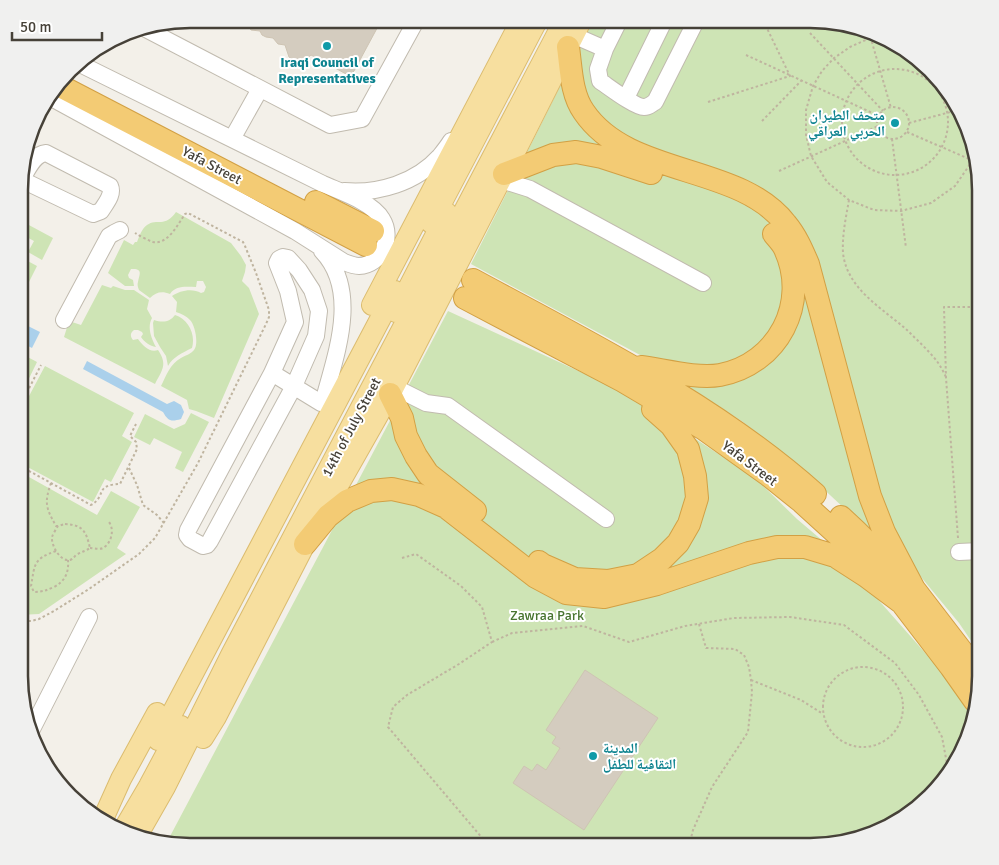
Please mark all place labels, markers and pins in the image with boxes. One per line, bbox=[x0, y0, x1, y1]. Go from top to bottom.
marker: Iraqi Council of Representatives bbox=[321, 40, 333, 52]
place label: Iraqi Council of Representatives bbox=[278, 54, 376, 87]
place label: متحف الطيران الحربي العراقي bbox=[808, 107, 885, 142]
marker: متحف الطيران الحربي العراقي bbox=[889, 117, 901, 129]
place label: المدينة الثقافية للطفل bbox=[603, 740, 676, 773]
marker: المدينة الثقافية للطفل bbox=[587, 750, 599, 762]

